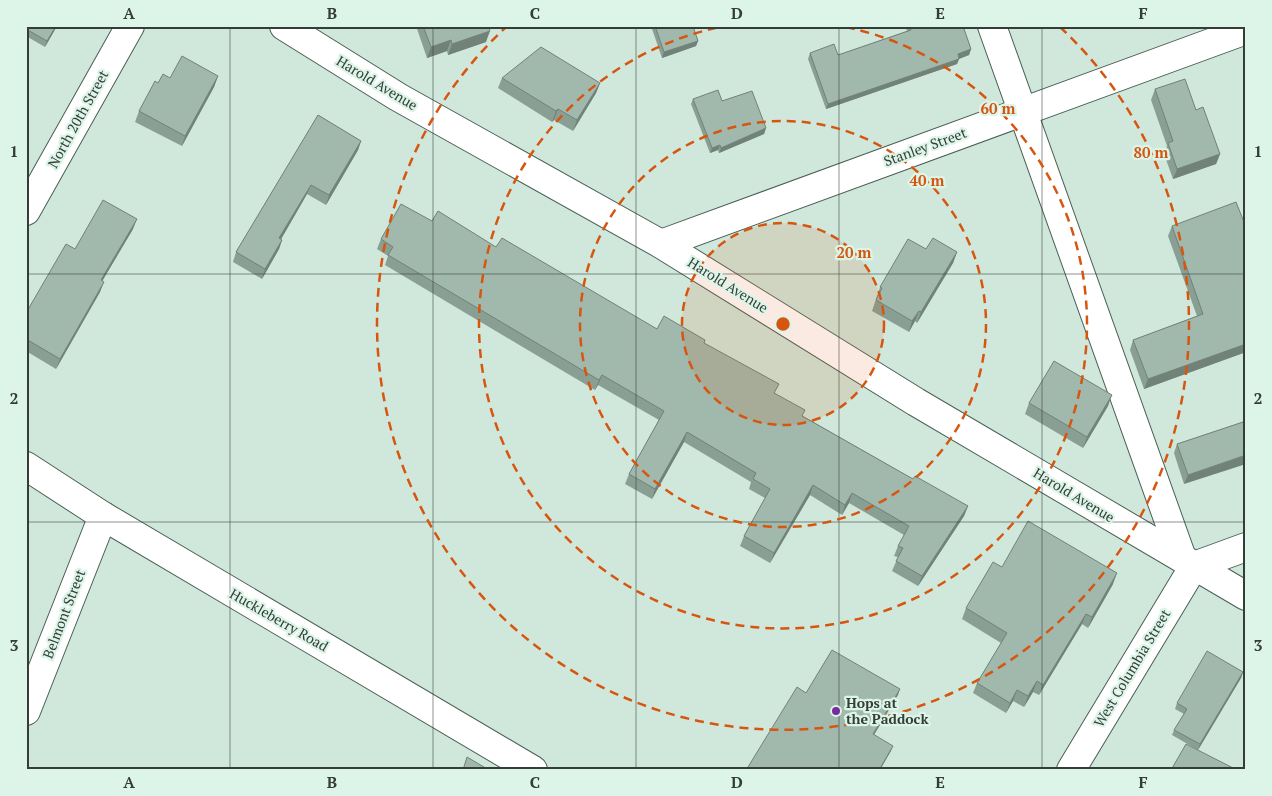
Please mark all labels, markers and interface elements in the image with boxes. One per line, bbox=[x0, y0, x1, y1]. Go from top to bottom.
text: A bbox=[123, 2, 135, 24]
text: B bbox=[327, 2, 337, 24]
text: C bbox=[530, 2, 540, 24]
text: D bbox=[731, 2, 743, 24]
text: E bbox=[935, 2, 945, 24]
text: F bbox=[1138, 2, 1148, 24]
street label: Harold Avenue bbox=[333, 51, 421, 114]
street label: North 20th Street bbox=[43, 66, 113, 171]
text: 60 m bbox=[981, 98, 1016, 118]
street label: Stanley Street bbox=[881, 122, 970, 170]
text: 1 bbox=[9, 140, 19, 162]
text: 1 bbox=[1253, 140, 1263, 162]
text: 80 m bbox=[1134, 142, 1169, 162]
text: 40 m bbox=[910, 170, 945, 190]
text: 20 m bbox=[837, 242, 872, 262]
street label: Harold Avenue bbox=[684, 252, 772, 317]
centre of rings bbox=[774, 315, 792, 333]
text: 2 bbox=[9, 387, 19, 409]
text: 2 bbox=[1253, 387, 1263, 409]
street label: Harold Avenue bbox=[1030, 463, 1118, 526]
street label: Belmont Street bbox=[38, 566, 90, 661]
street label: Huckleberry Road bbox=[227, 584, 332, 656]
street label: West Columbia Street bbox=[1089, 605, 1175, 730]
text: 3 bbox=[9, 634, 19, 656]
text: 3 bbox=[1253, 634, 1263, 656]
place label: Hops at the Paddock bbox=[846, 693, 929, 728]
marker: Hops at the Paddock bbox=[830, 705, 842, 717]
text: A bbox=[123, 771, 135, 793]
text: B bbox=[327, 771, 337, 793]
text: C bbox=[530, 771, 540, 793]
text: D bbox=[731, 771, 743, 793]
text: E bbox=[935, 771, 945, 793]
text: F bbox=[1138, 771, 1148, 793]

